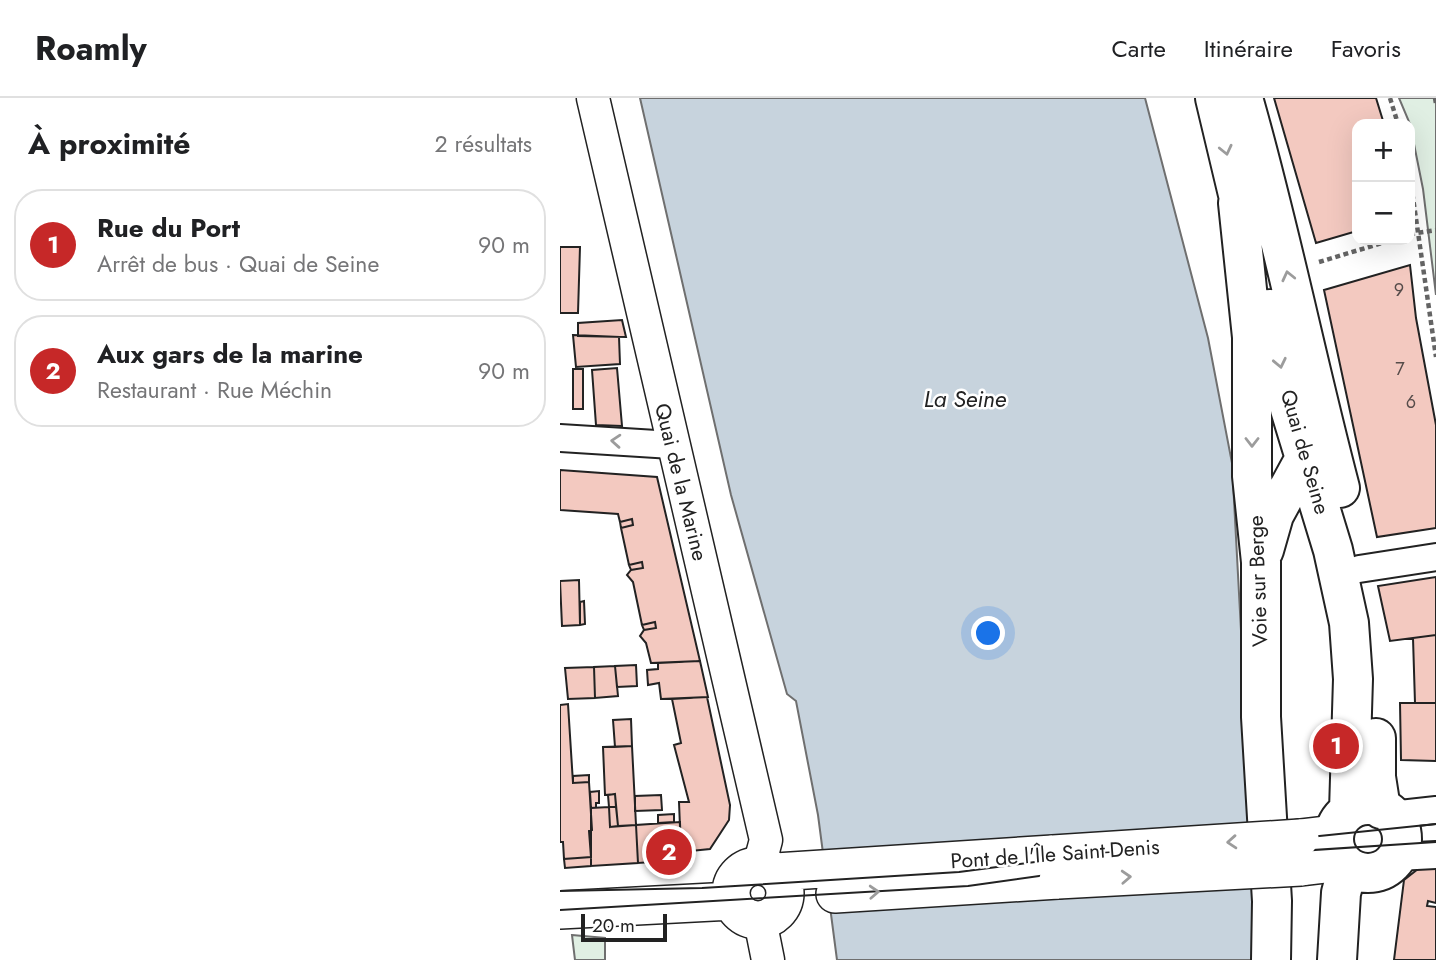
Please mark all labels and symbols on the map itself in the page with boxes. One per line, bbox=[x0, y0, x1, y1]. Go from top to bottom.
one-way arrow bbox=[1218, 144, 1233, 156]
one-way arrow bbox=[1281, 270, 1296, 282]
house number: 9 bbox=[1394, 277, 1404, 303]
house number: 7 bbox=[1395, 356, 1405, 382]
one-way arrow bbox=[1272, 357, 1287, 369]
water label: La Seine bbox=[924, 382, 1007, 416]
street label: Quai de Seine bbox=[1273, 386, 1337, 518]
house number: 6 bbox=[1406, 389, 1416, 415]
street label: Quai de la Marine bbox=[647, 400, 715, 564]
one-way arrow bbox=[610, 434, 621, 449]
one-way arrow bbox=[1244, 437, 1260, 447]
street label: Voie sur Berge bbox=[1241, 515, 1275, 647]
your location bbox=[971, 616, 1005, 650]
pin: 1 bbox=[1313, 720, 1359, 772]
pin: 2 bbox=[646, 826, 692, 878]
street label: Pont de l'Île Saint-Denis bbox=[950, 832, 1160, 876]
one-way arrow bbox=[1226, 834, 1237, 849]
one-way arrow bbox=[1121, 869, 1132, 884]
one-way arrow bbox=[869, 884, 880, 899]
scale bar bbox=[581, 911, 667, 943]

